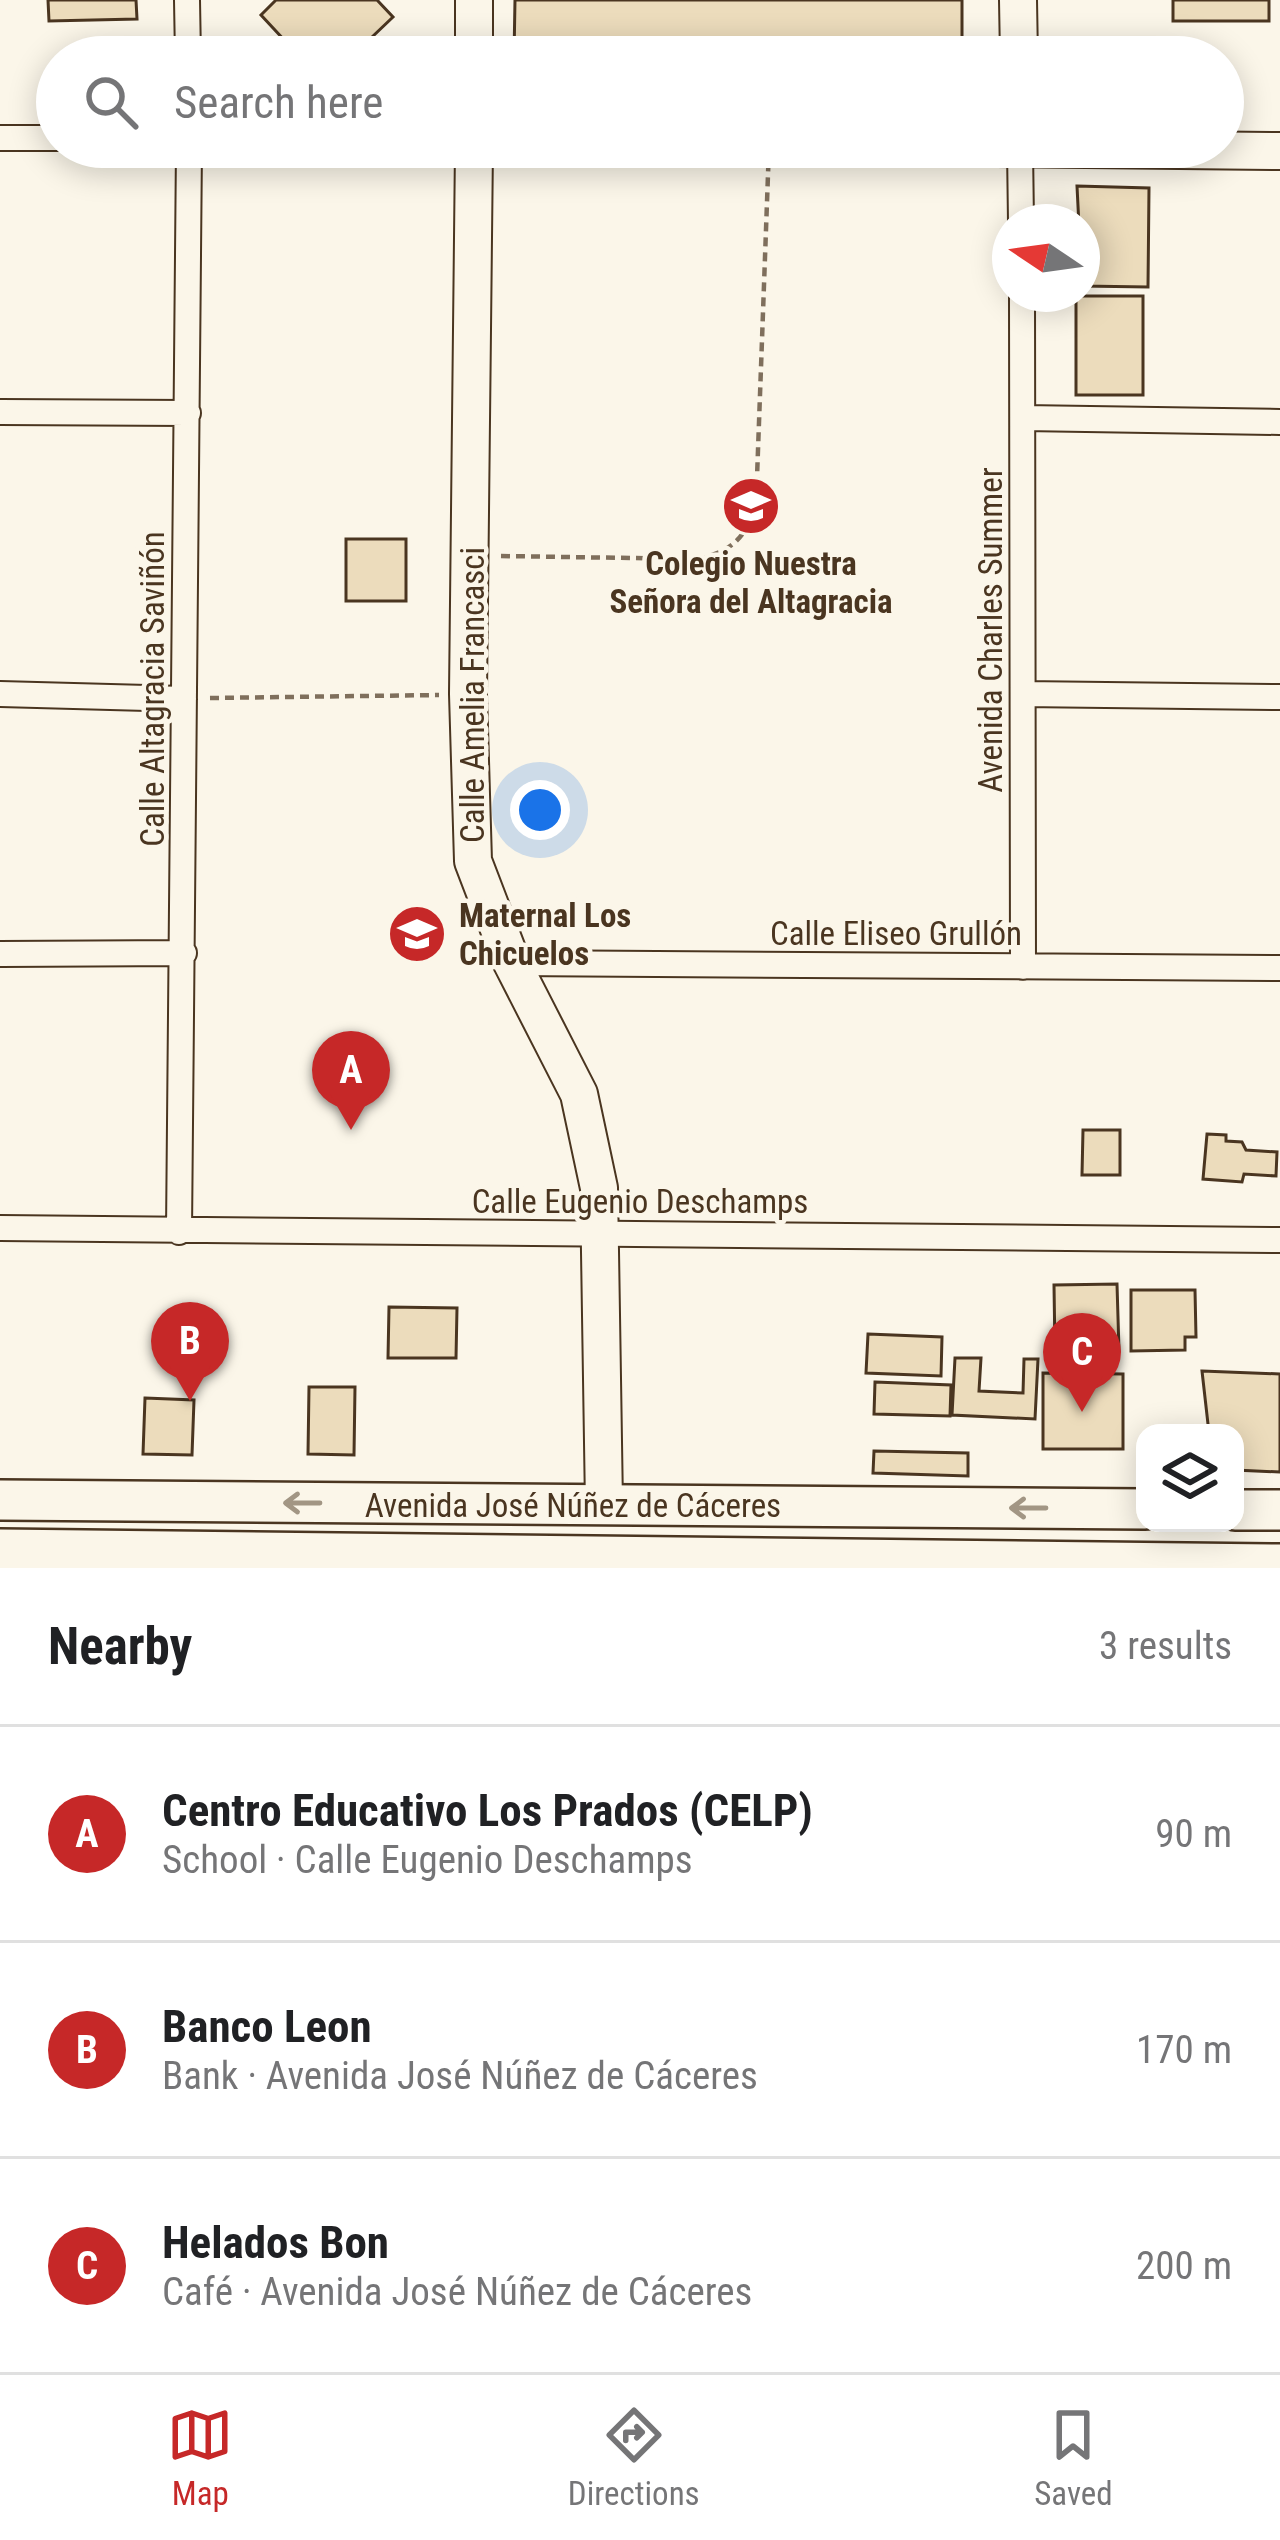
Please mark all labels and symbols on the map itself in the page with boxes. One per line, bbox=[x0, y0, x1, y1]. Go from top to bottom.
north arrow bbox=[992, 204, 1100, 312]
street label: Avenida Charles Summer bbox=[971, 467, 1010, 793]
school or university icon: Colegio Nuestra Señora del Altagracia bbox=[720, 475, 782, 537]
street label: Calle Altagracia Saviñón bbox=[133, 531, 172, 847]
place label: Colegio Nuestra Señora del Altagracia bbox=[609, 544, 893, 621]
street label: Calle Amelia Francasci bbox=[453, 547, 492, 843]
your location bbox=[510, 780, 570, 840]
place label: Maternal Los Chicuelos bbox=[459, 896, 631, 973]
school or university icon: Maternal Los Chicuelos bbox=[386, 903, 448, 965]
street label: Calle Eliseo Grullón bbox=[770, 914, 1022, 953]
pin: A bbox=[312, 1031, 390, 1130]
street label: Calle Eugenio Deschamps bbox=[472, 1182, 808, 1221]
pin: B bbox=[151, 1302, 229, 1401]
pin: C bbox=[1043, 1313, 1121, 1412]
street label: Avenida José Núñez de Cáceres bbox=[365, 1486, 781, 1525]
one-way arrow bbox=[283, 1491, 322, 1514]
one-way arrow bbox=[1009, 1497, 1048, 1519]

